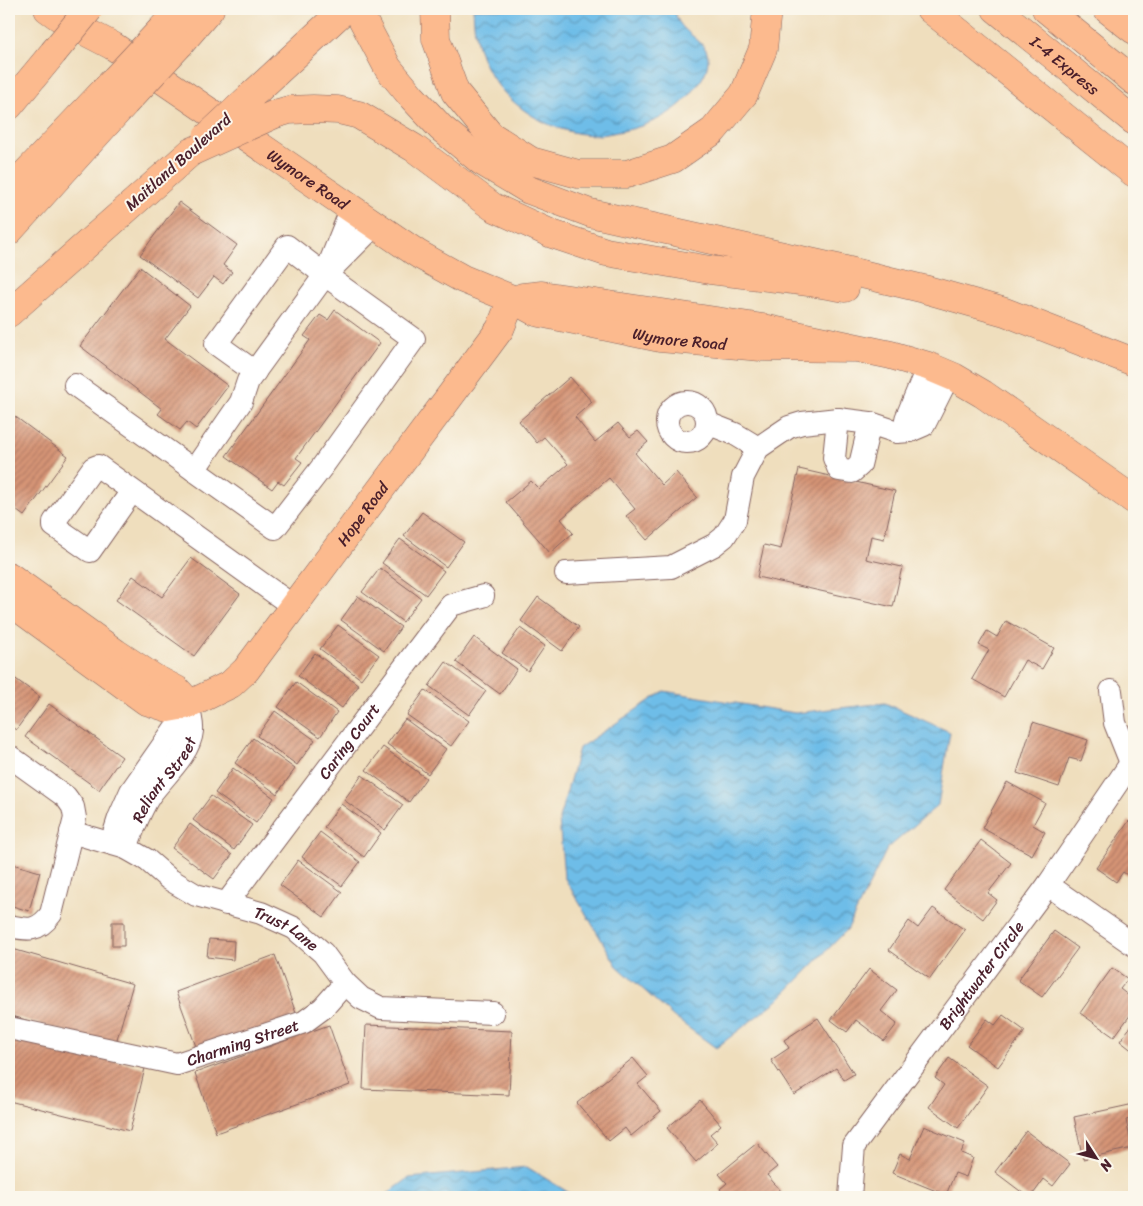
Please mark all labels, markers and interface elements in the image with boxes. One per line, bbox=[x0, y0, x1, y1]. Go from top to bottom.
street label: I-4 Express bbox=[1023, 27, 1107, 103]
street label: Maitland Boulevard bbox=[118, 105, 239, 218]
street label: Wymore Road bbox=[261, 140, 356, 218]
street label: Wymore Road bbox=[630, 318, 729, 358]
street label: Hope Road bbox=[329, 474, 397, 552]
street label: Caring Court bbox=[310, 696, 387, 786]
street label: Reliant Street bbox=[123, 732, 205, 827]
street label: Trust Lane bbox=[251, 897, 326, 958]
street label: Brightwater Circle bbox=[930, 914, 1031, 1036]
street label: Charming Street bbox=[183, 1010, 303, 1074]
north arrow bbox=[1070, 1134, 1120, 1184]
text: N bbox=[1093, 1153, 1120, 1177]

